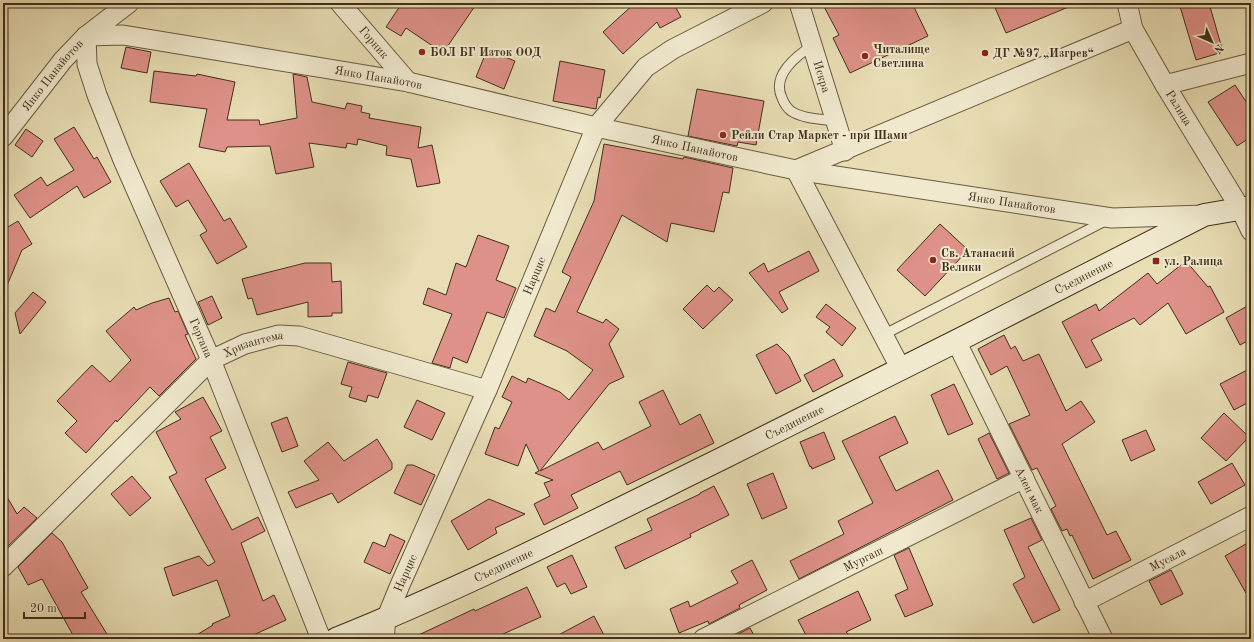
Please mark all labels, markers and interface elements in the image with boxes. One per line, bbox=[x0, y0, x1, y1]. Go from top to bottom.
north arrow bbox=[1192, 22, 1232, 62]
street label: Горник bbox=[356, 25, 390, 61]
street label: Янко Панайотов bbox=[20, 38, 86, 114]
text: N bbox=[1211, 41, 1225, 55]
place label: Читалище Светлина bbox=[873, 44, 930, 70]
marker: БОЛ БГ Изток ООД bbox=[417, 47, 427, 57]
place label: БОЛ БГ Изток ООД bbox=[430, 47, 541, 59]
place label: ДГ №97 „Изгрев“ bbox=[993, 47, 1094, 60]
marker: ДГ №97 „Изгрев“ bbox=[980, 48, 990, 58]
marker: Читалище Светлина bbox=[860, 51, 870, 61]
street label: Искра bbox=[810, 59, 831, 94]
street label: Янко Панайотов bbox=[334, 65, 423, 92]
street label: Ралица bbox=[1163, 89, 1193, 128]
marker: Рейли Стар Маркет - при Шами bbox=[718, 130, 728, 140]
place label: Рейли Стар Маркет - при Шами bbox=[731, 130, 908, 142]
street label: Янко Панайотов bbox=[650, 134, 739, 164]
street label: Янко Панайотов bbox=[967, 191, 1057, 216]
place label: Св. Атанасий Велики bbox=[941, 248, 1015, 274]
street label: Нарцис bbox=[522, 255, 548, 297]
marker: Св. Атанасий Велики bbox=[928, 255, 938, 265]
marker: ул. Ралица bbox=[1151, 256, 1161, 266]
place label: ул. Ралица bbox=[1164, 256, 1223, 268]
street label: Съединение bbox=[1053, 257, 1115, 297]
street label: Гергана bbox=[186, 317, 214, 360]
street label: Хризантема bbox=[221, 330, 284, 360]
street label: Съединение bbox=[764, 404, 826, 443]
street label: Ален мак bbox=[1012, 465, 1045, 515]
street label: Мургаш bbox=[842, 545, 885, 575]
street label: Мусала bbox=[1148, 546, 1188, 574]
street label: Съединение bbox=[473, 547, 536, 585]
street label: Нарцис bbox=[393, 553, 420, 594]
scale bar bbox=[24, 594, 85, 620]
text: 20 m bbox=[30, 603, 57, 615]

